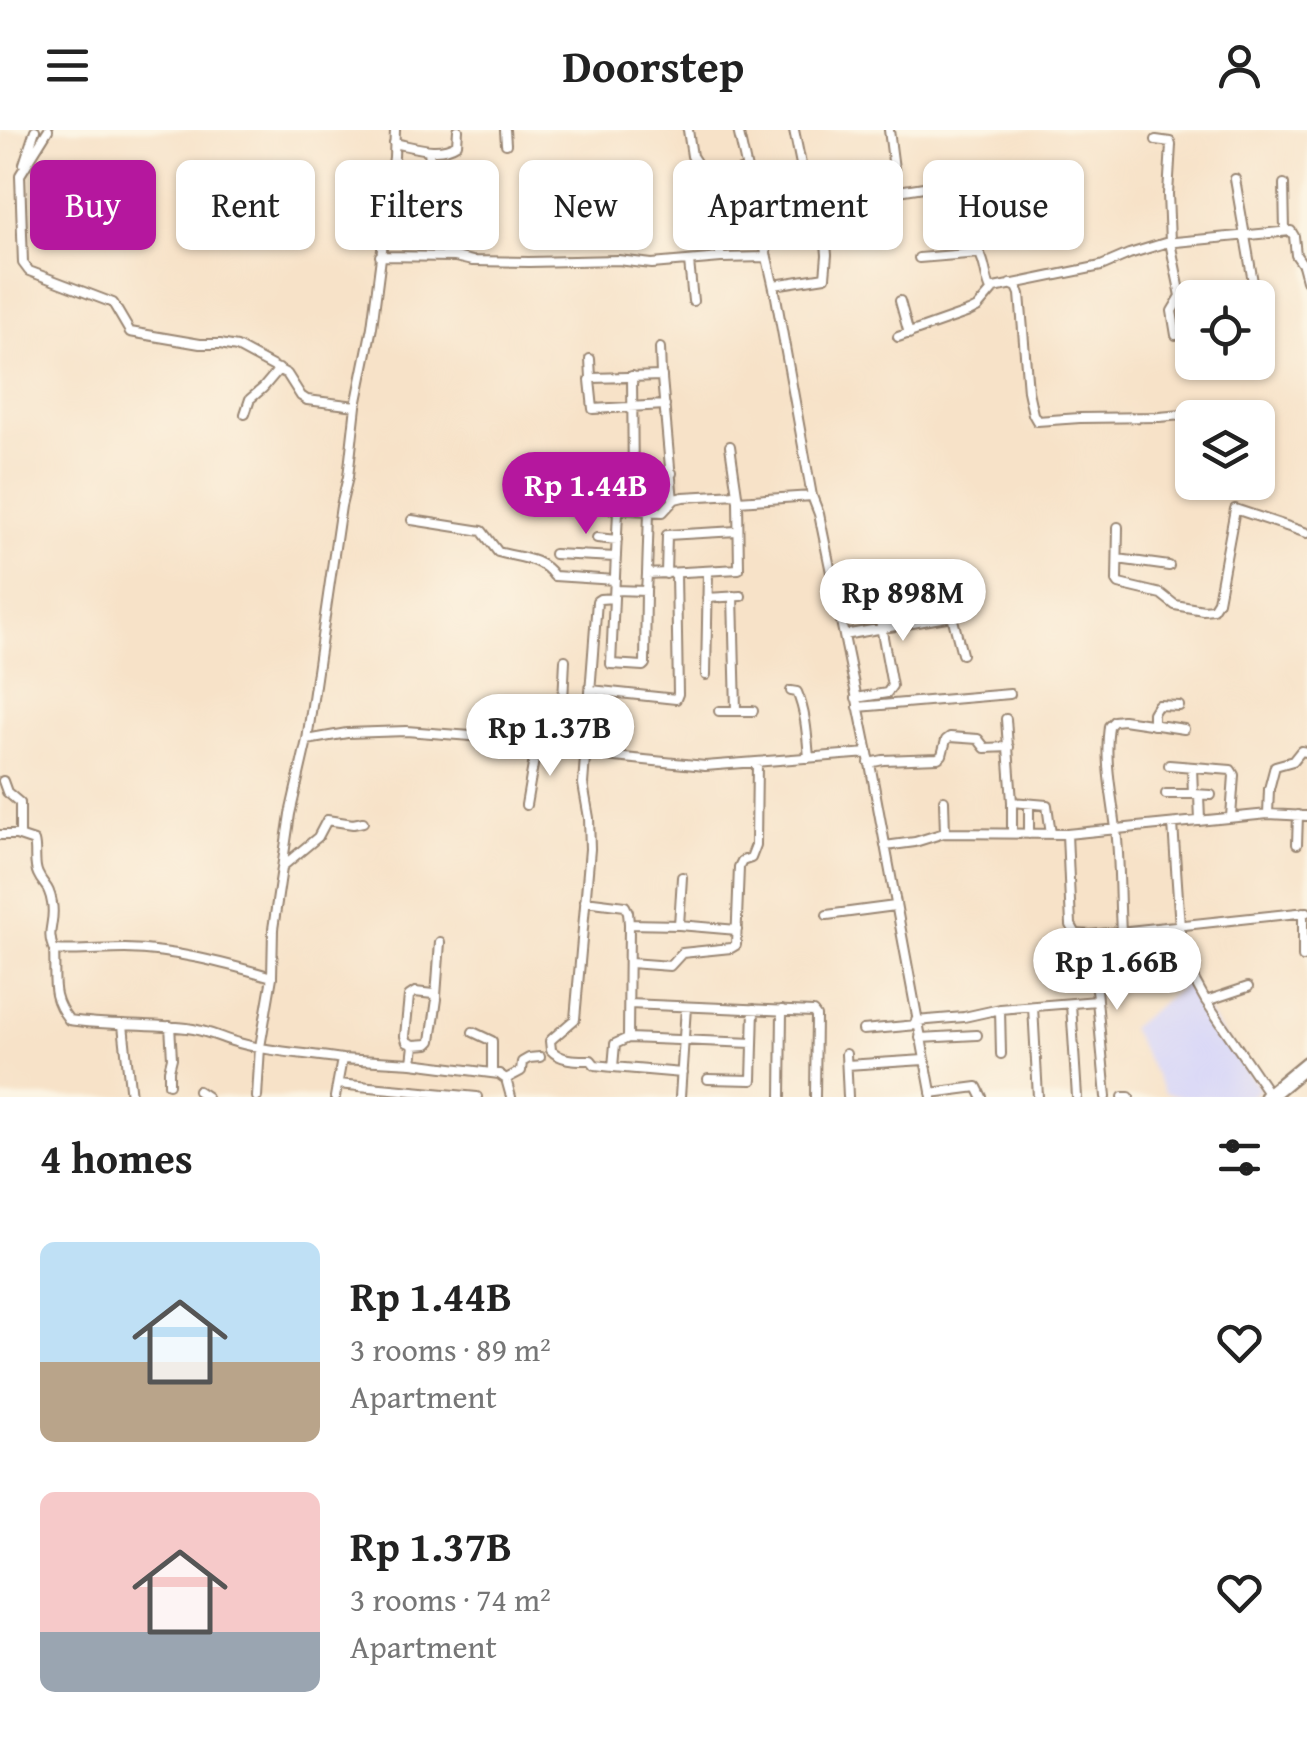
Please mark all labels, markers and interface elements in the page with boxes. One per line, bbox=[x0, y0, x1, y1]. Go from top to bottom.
text: Doorstep bbox=[563, 33, 744, 98]
icon: menu bbox=[40, 38, 95, 93]
icon: person bbox=[1212, 38, 1267, 93]
chip: Buy bbox=[30, 160, 156, 250]
chip: Rent bbox=[176, 160, 315, 250]
chip: Filters bbox=[335, 160, 499, 250]
chip: New bbox=[519, 160, 653, 250]
chip: Apartment bbox=[673, 160, 903, 250]
chip: House bbox=[923, 160, 1084, 250]
map controls bbox=[1175, 280, 1275, 500]
button: locate bbox=[1175, 280, 1275, 380]
button: layers bbox=[1175, 400, 1275, 500]
pin: Rp 1.44B bbox=[483, 452, 689, 537]
text: Rp 1.44B bbox=[524, 461, 648, 508]
pin: Rp 898M bbox=[811, 559, 995, 644]
text: Rp 898M bbox=[842, 568, 964, 615]
pin: Rp 1.37B bbox=[447, 694, 653, 779]
text: Rp 1.37B bbox=[488, 703, 612, 750]
pin: Rp 1.66B bbox=[1014, 928, 1220, 1013]
text: Rp 1.66B bbox=[1055, 937, 1179, 984]
text: 4 homes bbox=[40, 1127, 193, 1188]
icon: filters bbox=[1212, 1130, 1267, 1185]
text: Rp 1.44B bbox=[350, 1265, 512, 1326]
icon: home bbox=[120, 1282, 240, 1402]
icon: heart bbox=[1212, 1315, 1267, 1370]
text: 3 rooms · 89 m² bbox=[350, 1326, 551, 1373]
text: Apartment bbox=[350, 1373, 497, 1420]
text: Rp 1.37B bbox=[350, 1515, 512, 1576]
icon: home bbox=[120, 1532, 240, 1652]
icon: heart bbox=[1212, 1565, 1267, 1620]
text: 3 rooms · 74 m² bbox=[350, 1576, 551, 1623]
text: Apartment bbox=[350, 1623, 497, 1670]

